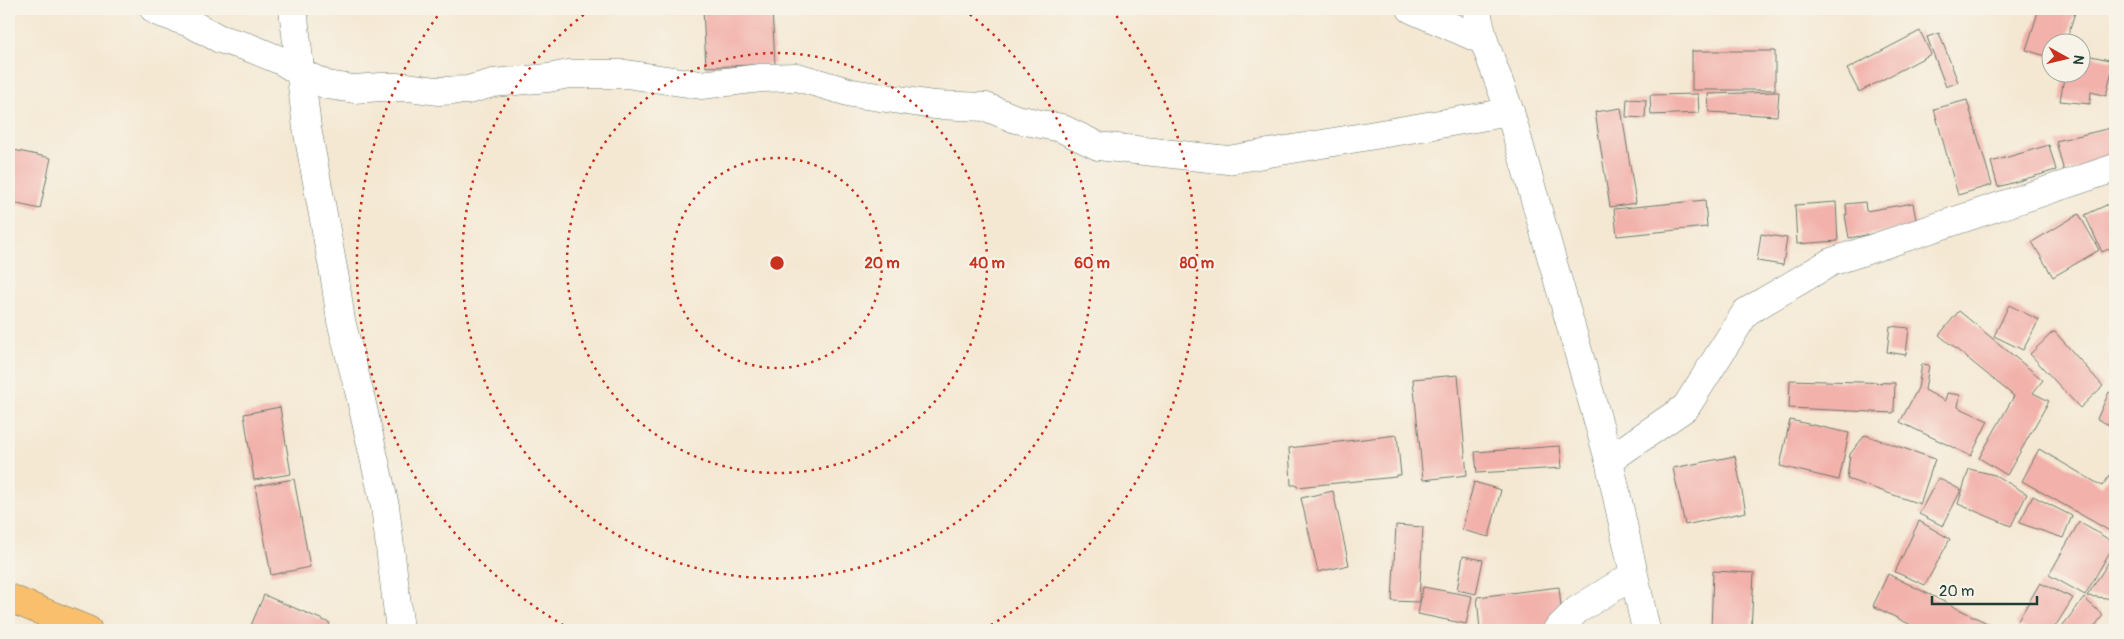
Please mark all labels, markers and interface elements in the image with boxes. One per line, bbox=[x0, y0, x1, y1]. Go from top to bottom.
north arrow bbox=[2042, 32, 2092, 82]
text: N bbox=[2069, 54, 2087, 66]
centre of rings bbox=[768, 254, 786, 272]
text: 20 m bbox=[864, 254, 900, 273]
text: 40 m bbox=[969, 254, 1005, 273]
text: 60 m bbox=[1074, 254, 1110, 273]
text: 80 m bbox=[1180, 254, 1214, 273]
scale bar bbox=[1932, 574, 2036, 606]
text: 20 m bbox=[1939, 582, 1974, 601]

